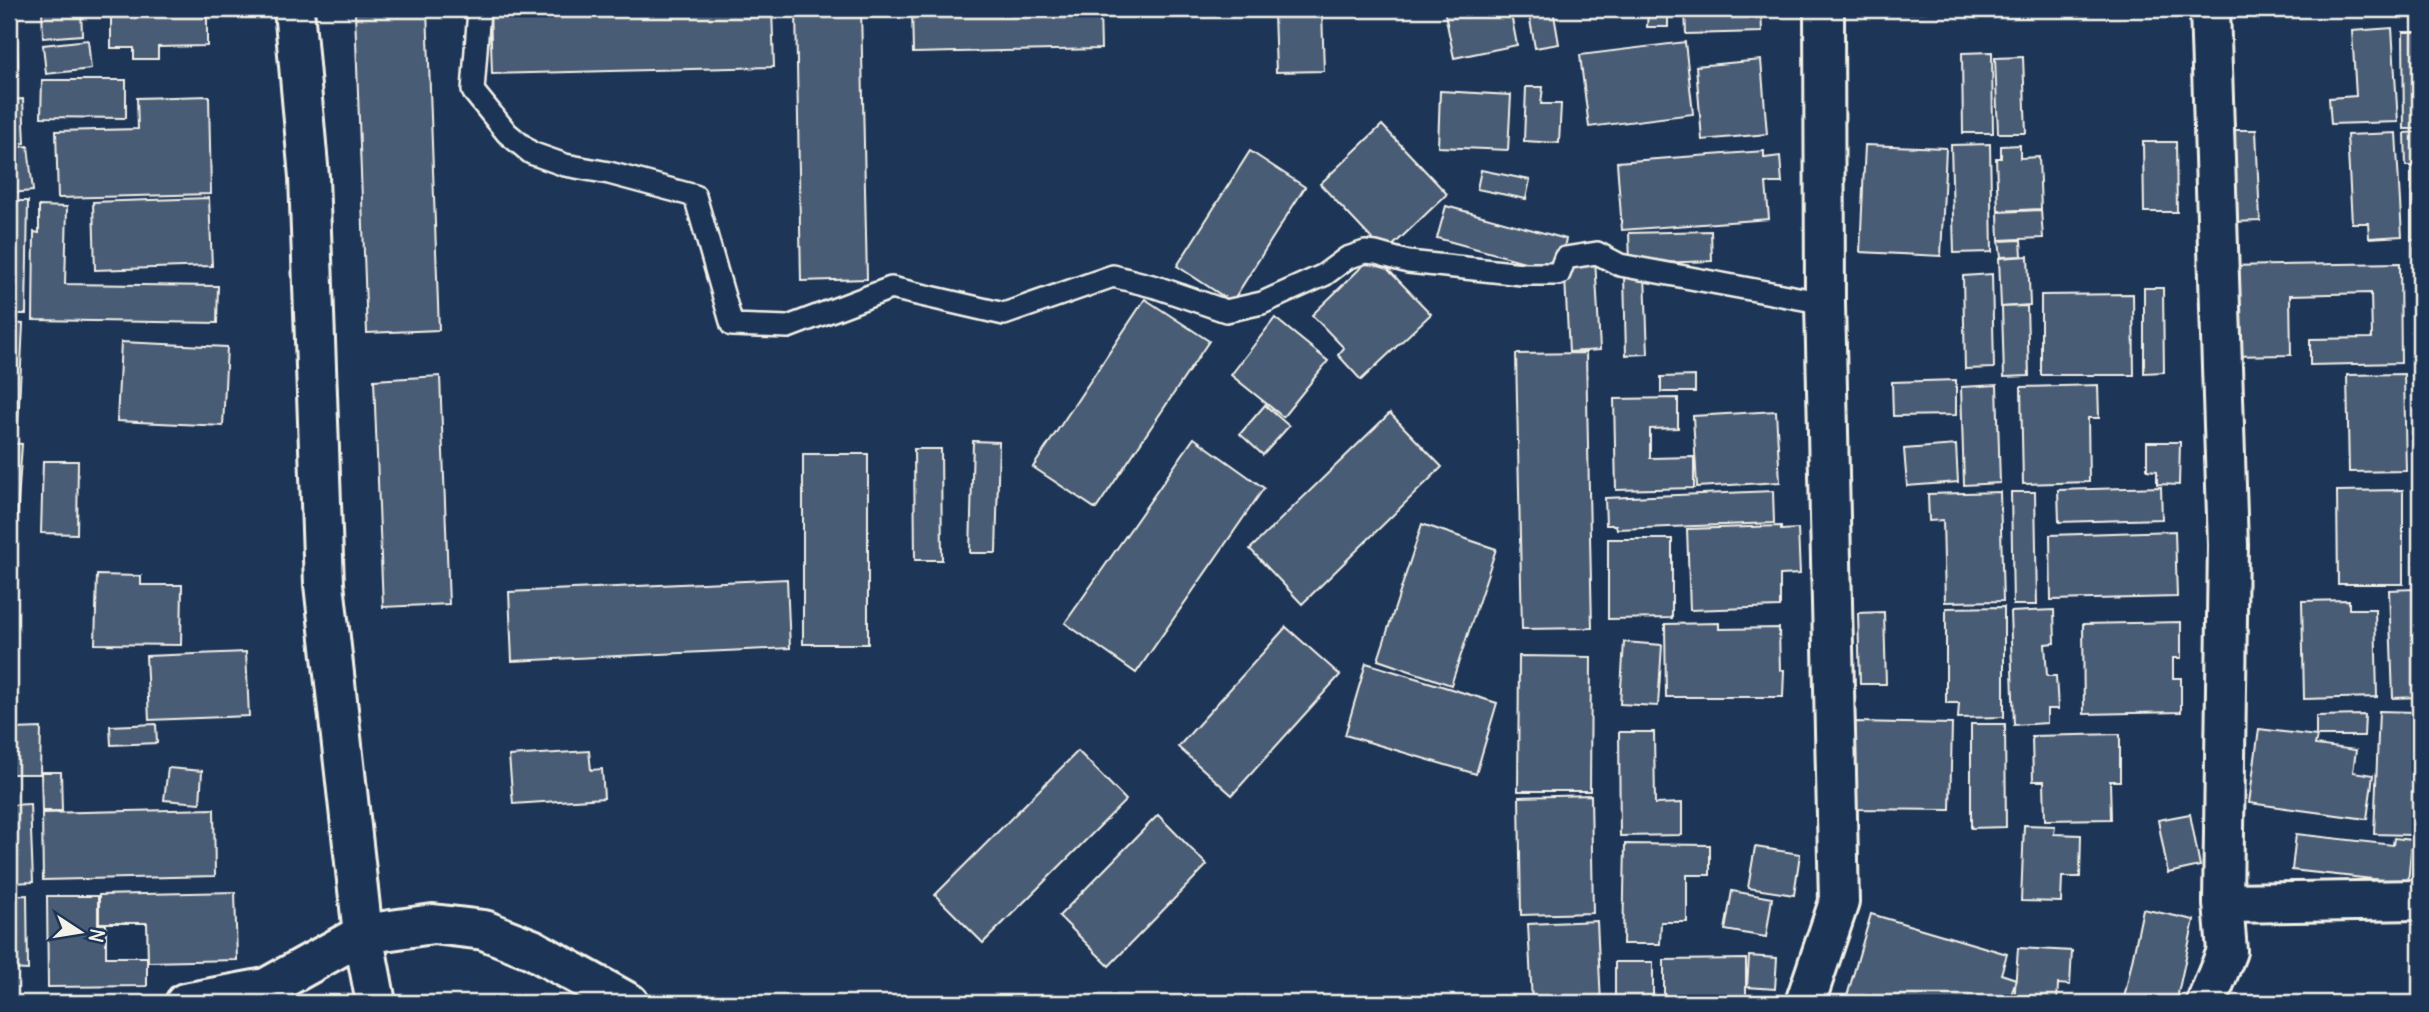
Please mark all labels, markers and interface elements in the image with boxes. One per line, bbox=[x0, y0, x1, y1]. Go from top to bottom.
north arrow bbox=[46, 897, 116, 967]
text: N bbox=[84, 927, 110, 944]

